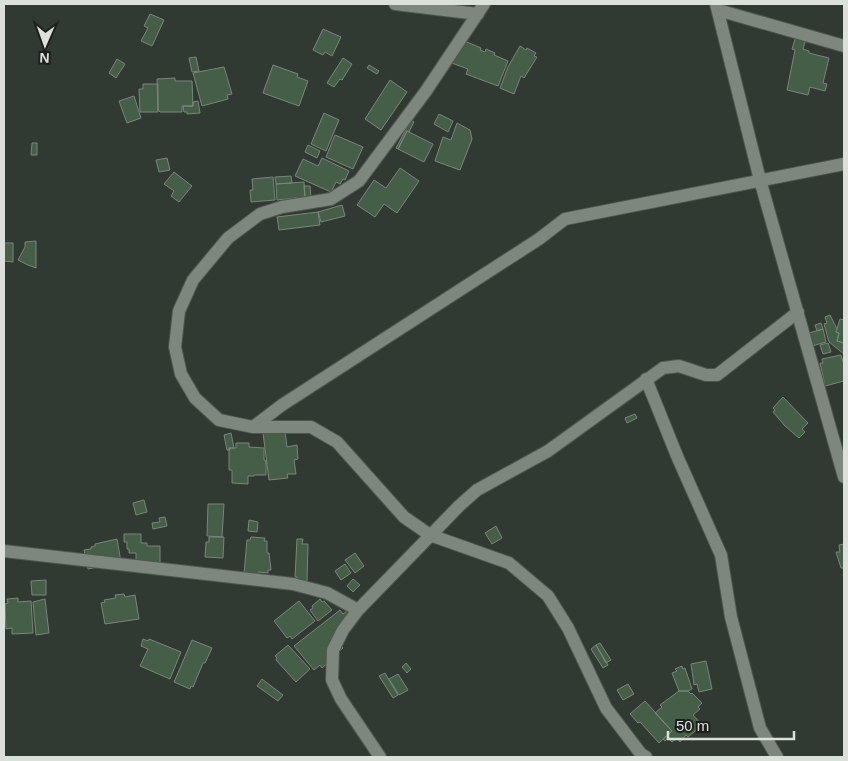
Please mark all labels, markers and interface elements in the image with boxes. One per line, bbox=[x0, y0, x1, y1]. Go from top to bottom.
north arrow bbox=[20, 20, 70, 70]
text: N bbox=[39, 50, 50, 66]
scale bar bbox=[668, 708, 794, 740]
text: 50 m bbox=[676, 717, 709, 734]

